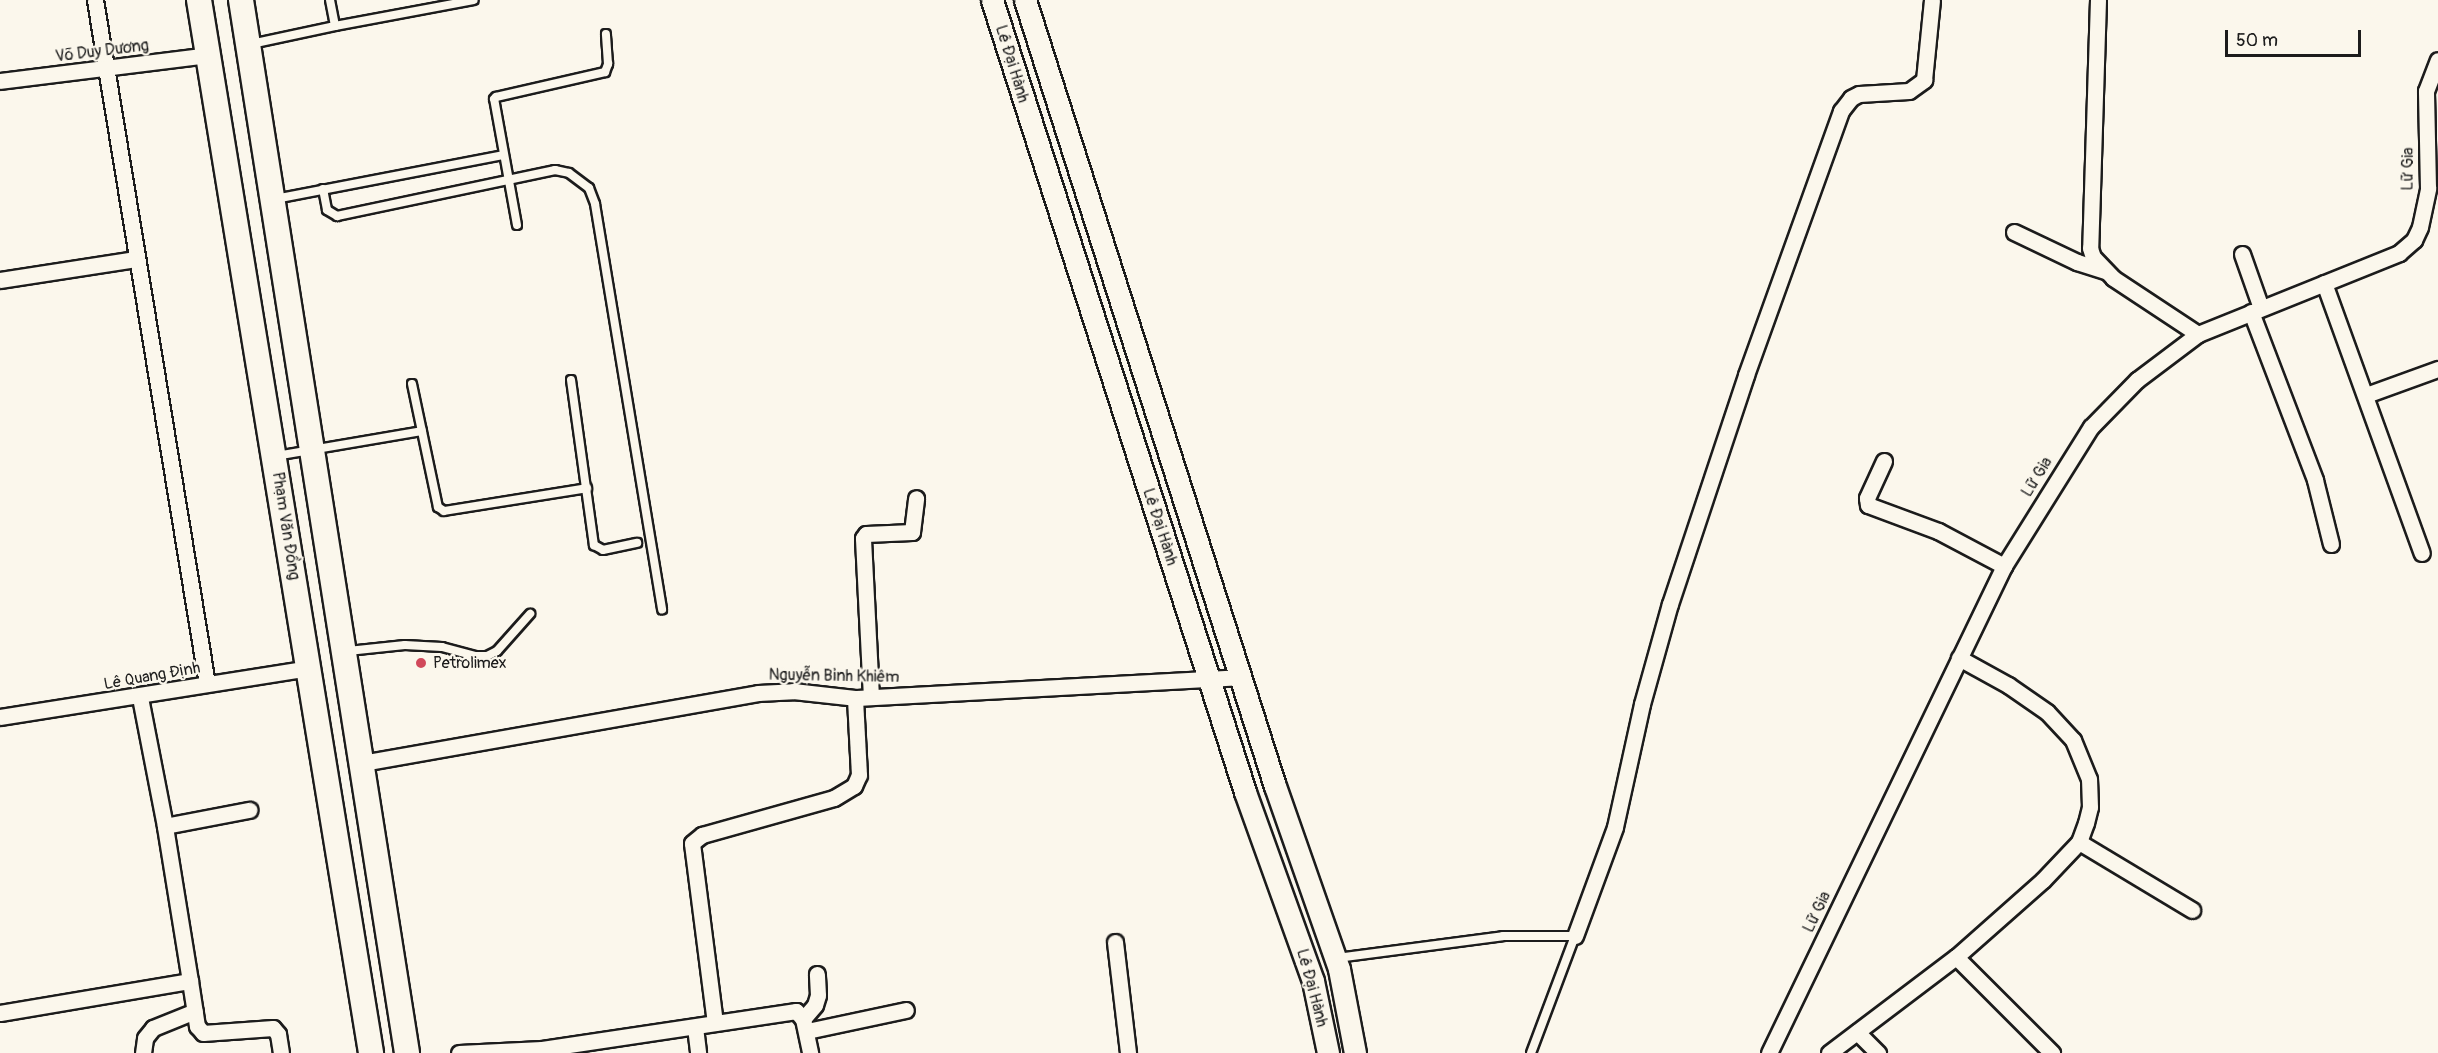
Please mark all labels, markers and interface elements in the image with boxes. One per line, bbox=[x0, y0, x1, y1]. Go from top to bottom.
scale bar bbox=[2228, 18, 2364, 56]
street label: Lê Đại Hành bbox=[991, 23, 1033, 105]
text: 50 m bbox=[2236, 29, 2278, 52]
street label: Võ Duy Dương bbox=[54, 36, 150, 66]
street label: Lữ Gia bbox=[2398, 147, 2418, 191]
street label: Lữ Gia bbox=[2017, 454, 2057, 500]
street label: Phạm Văn Đồng bbox=[268, 471, 304, 581]
street label: Lê Đại Hành bbox=[1138, 486, 1182, 568]
place label: Petrolimex bbox=[433, 653, 507, 673]
marker: Petrolimex bbox=[414, 656, 428, 670]
street label: Lê Quang Định bbox=[102, 658, 202, 694]
street label: Nguyễn Bỉnh Khiêm bbox=[769, 665, 899, 687]
street label: Lữ Gia bbox=[1799, 888, 1835, 936]
street label: Lê Đại Hành bbox=[1292, 947, 1332, 1029]

